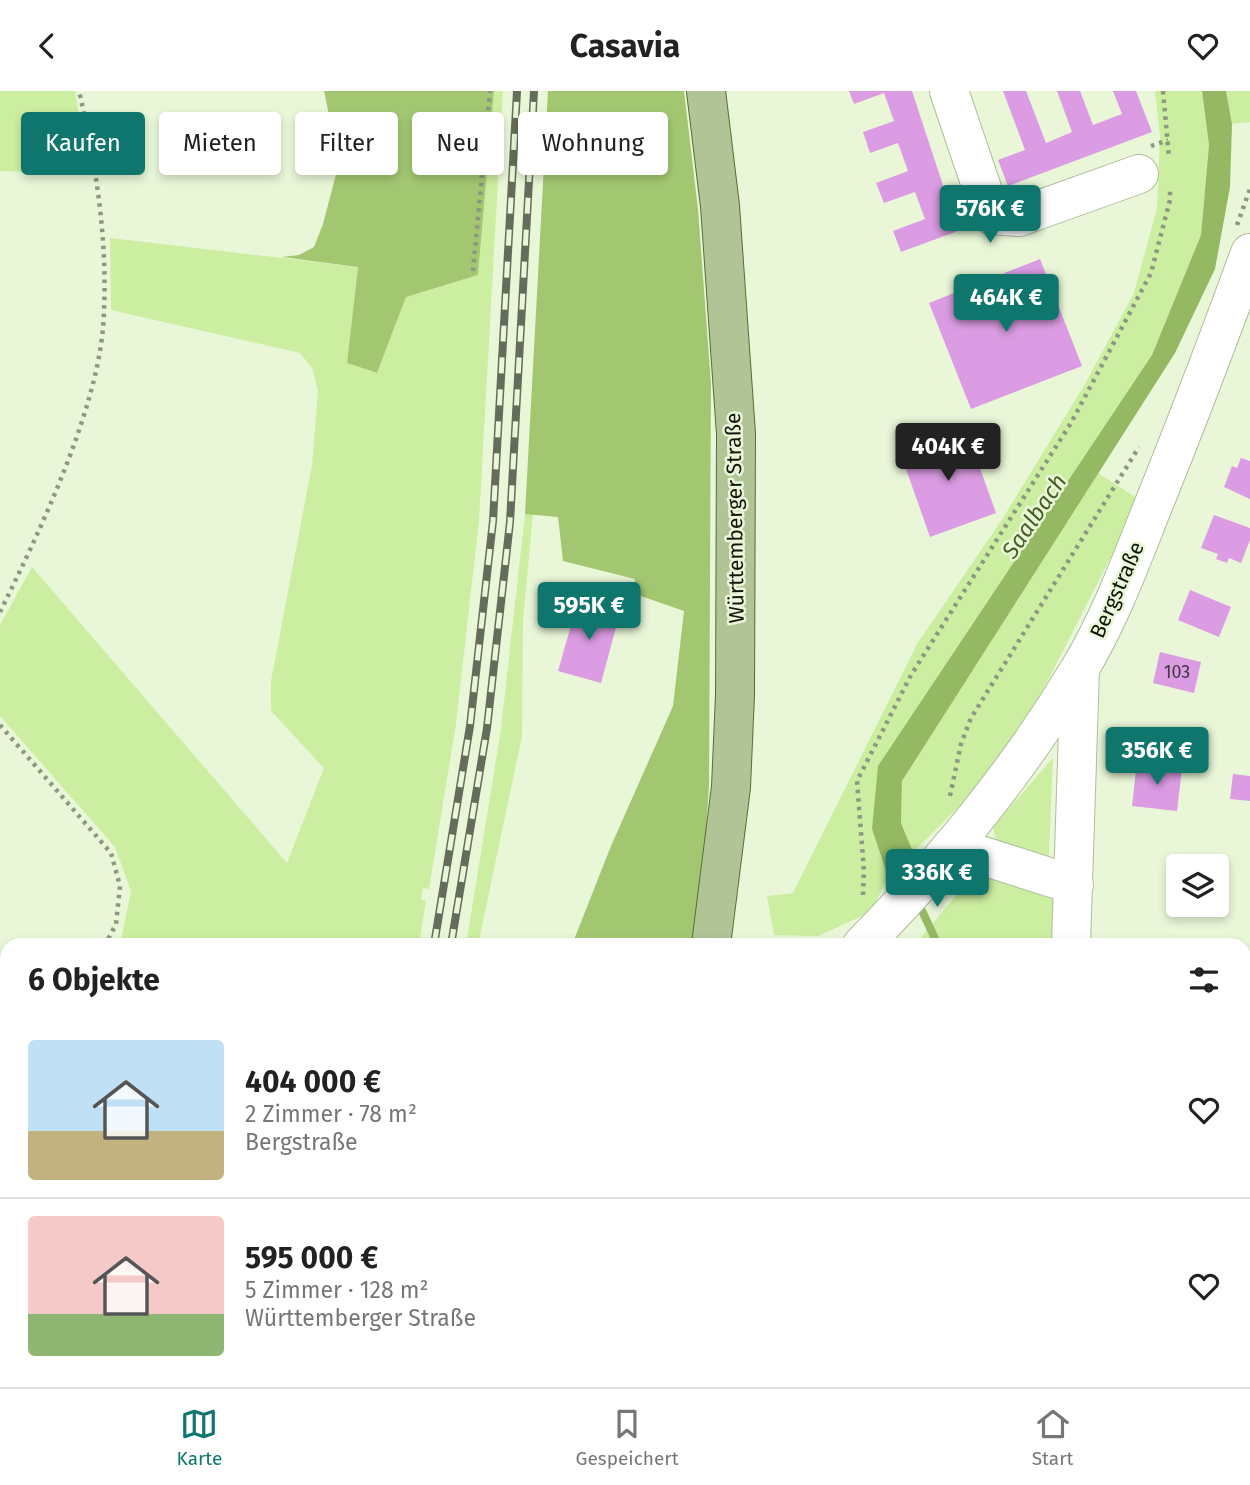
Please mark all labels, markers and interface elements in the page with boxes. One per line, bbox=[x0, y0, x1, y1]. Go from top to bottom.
icon: back bbox=[28, 27, 66, 65]
text: Casavia bbox=[570, 27, 680, 65]
icon: heart bbox=[1184, 27, 1222, 65]
chip: Kaufen bbox=[21, 112, 145, 175]
chip: Mieten bbox=[159, 112, 281, 175]
chip: Filter bbox=[295, 112, 398, 175]
chip: Neu bbox=[412, 112, 504, 175]
chip: Wohnung bbox=[518, 112, 668, 175]
pin: 576K € bbox=[933, 185, 1047, 245]
text: 576K € bbox=[956, 194, 1024, 222]
pin: 464K € bbox=[949, 275, 1063, 334]
text: 464K € bbox=[970, 283, 1042, 311]
street label: Württemberger Straße bbox=[720, 412, 750, 624]
pin: 404K € bbox=[891, 423, 1005, 483]
text: 404K € bbox=[911, 432, 985, 460]
water label: Saalbach bbox=[995, 468, 1072, 564]
street label: Bergstraße bbox=[1084, 538, 1150, 642]
pin: 595K € bbox=[532, 582, 646, 642]
text: 595K € bbox=[554, 591, 624, 619]
house number: 103 bbox=[1164, 661, 1190, 683]
pin: 356K € bbox=[1100, 727, 1214, 787]
text: 356K € bbox=[1122, 736, 1192, 764]
pin: 336K € bbox=[880, 849, 994, 909]
map controls bbox=[1166, 854, 1229, 917]
button: layers bbox=[1166, 854, 1229, 917]
text: 336K € bbox=[902, 858, 972, 886]
icon: filters bbox=[1185, 961, 1223, 999]
text: 6 Objekte bbox=[28, 962, 160, 998]
text: 404 000 € bbox=[245, 1064, 381, 1100]
icon: home bbox=[84, 1068, 168, 1152]
icon: heart bbox=[1185, 1091, 1223, 1129]
text: 2 Zimmer · 78 m² bbox=[245, 1100, 417, 1128]
text: Bergstraße bbox=[245, 1128, 358, 1156]
text: 595 000 € bbox=[245, 1240, 378, 1276]
icon: home bbox=[84, 1244, 168, 1328]
icon: heart bbox=[1185, 1267, 1223, 1305]
text: 5 Zimmer · 128 m² bbox=[245, 1276, 429, 1304]
text: Württemberger Straße bbox=[245, 1304, 476, 1332]
tab: Karte bbox=[177, 1405, 222, 1470]
tab: Gespeichert bbox=[576, 1405, 679, 1470]
tab: Start bbox=[1032, 1405, 1073, 1470]

